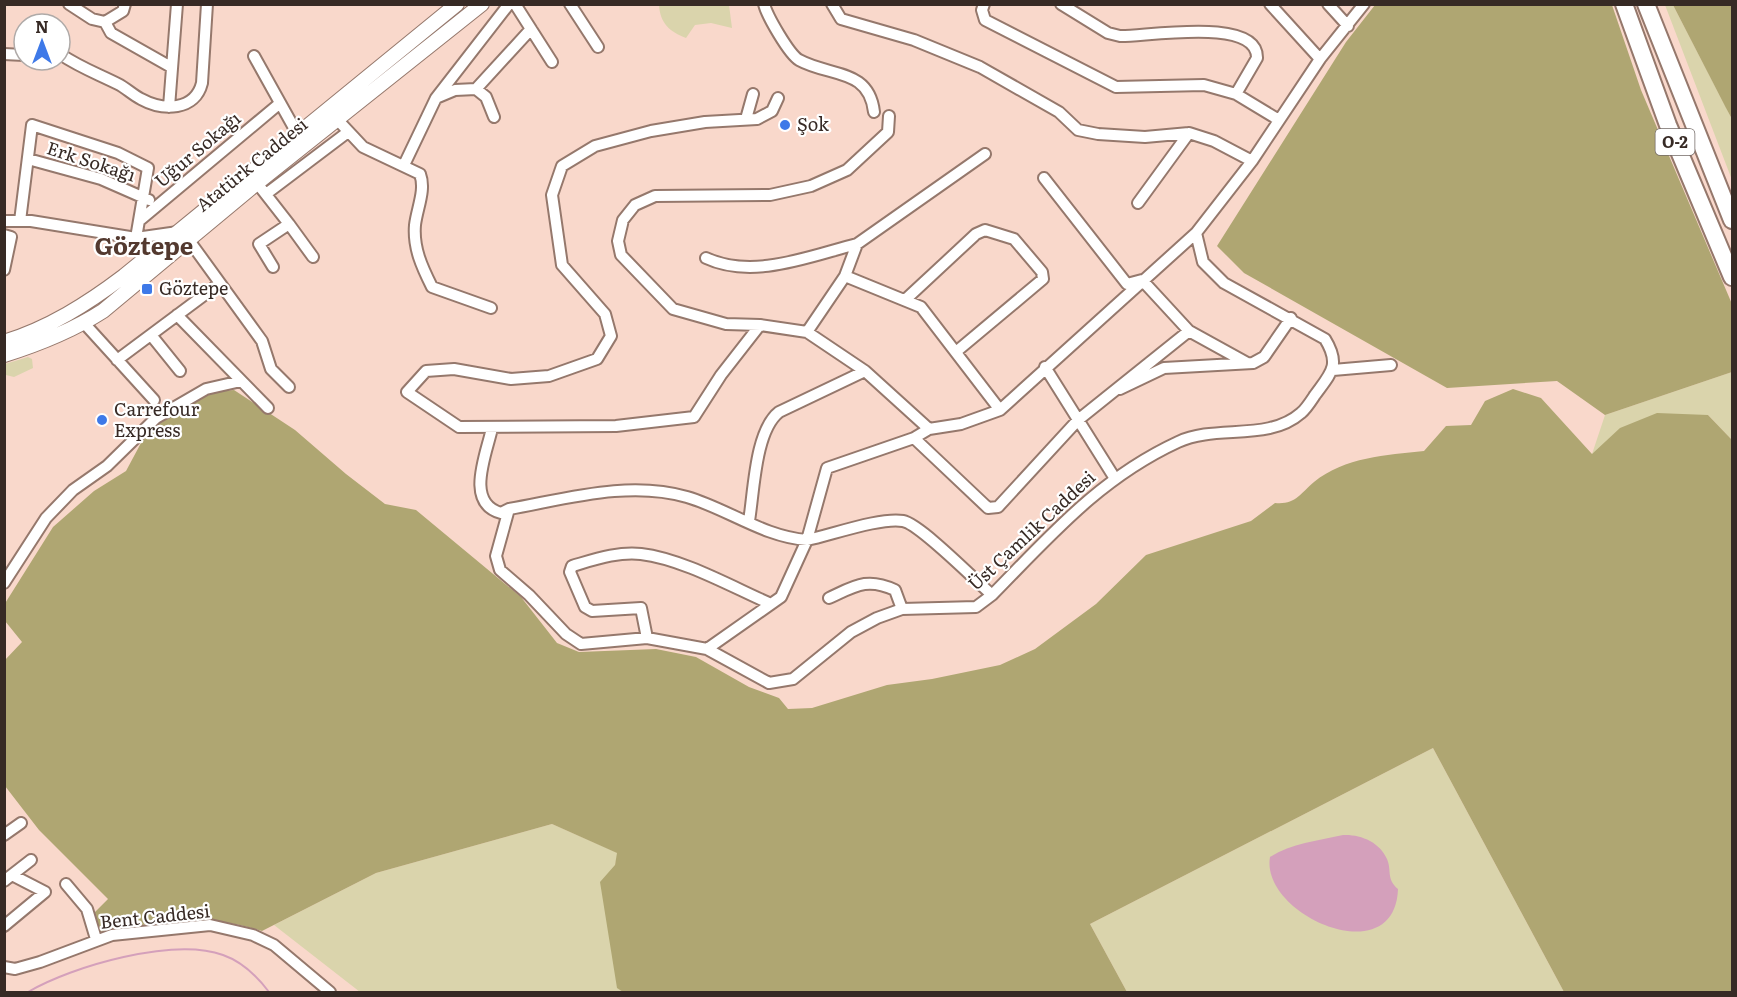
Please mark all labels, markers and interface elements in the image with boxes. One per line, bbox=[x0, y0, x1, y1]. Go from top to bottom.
north arrow bbox=[12, 12, 72, 72]
text: N bbox=[35, 14, 49, 38]
street label: Uğur Sokağı bbox=[148, 105, 246, 193]
street label: Atatürk Caddesi bbox=[189, 110, 313, 217]
place label: Şok bbox=[797, 110, 830, 137]
marker: Şok bbox=[778, 118, 792, 132]
road number: O-2 bbox=[1656, 129, 1694, 155]
street label: Erk Sokağı bbox=[44, 134, 139, 188]
district label: Göztepe bbox=[95, 227, 193, 262]
place label: Göztepe bbox=[159, 274, 228, 301]
marker: Göztepe bbox=[140, 282, 154, 296]
place label: Carrefour Express bbox=[114, 395, 200, 443]
marker: Carrefour Express bbox=[95, 413, 109, 427]
street label: Üst Çamlik Caddesi bbox=[961, 464, 1101, 596]
street label: Bent Caddesi bbox=[99, 896, 211, 935]

